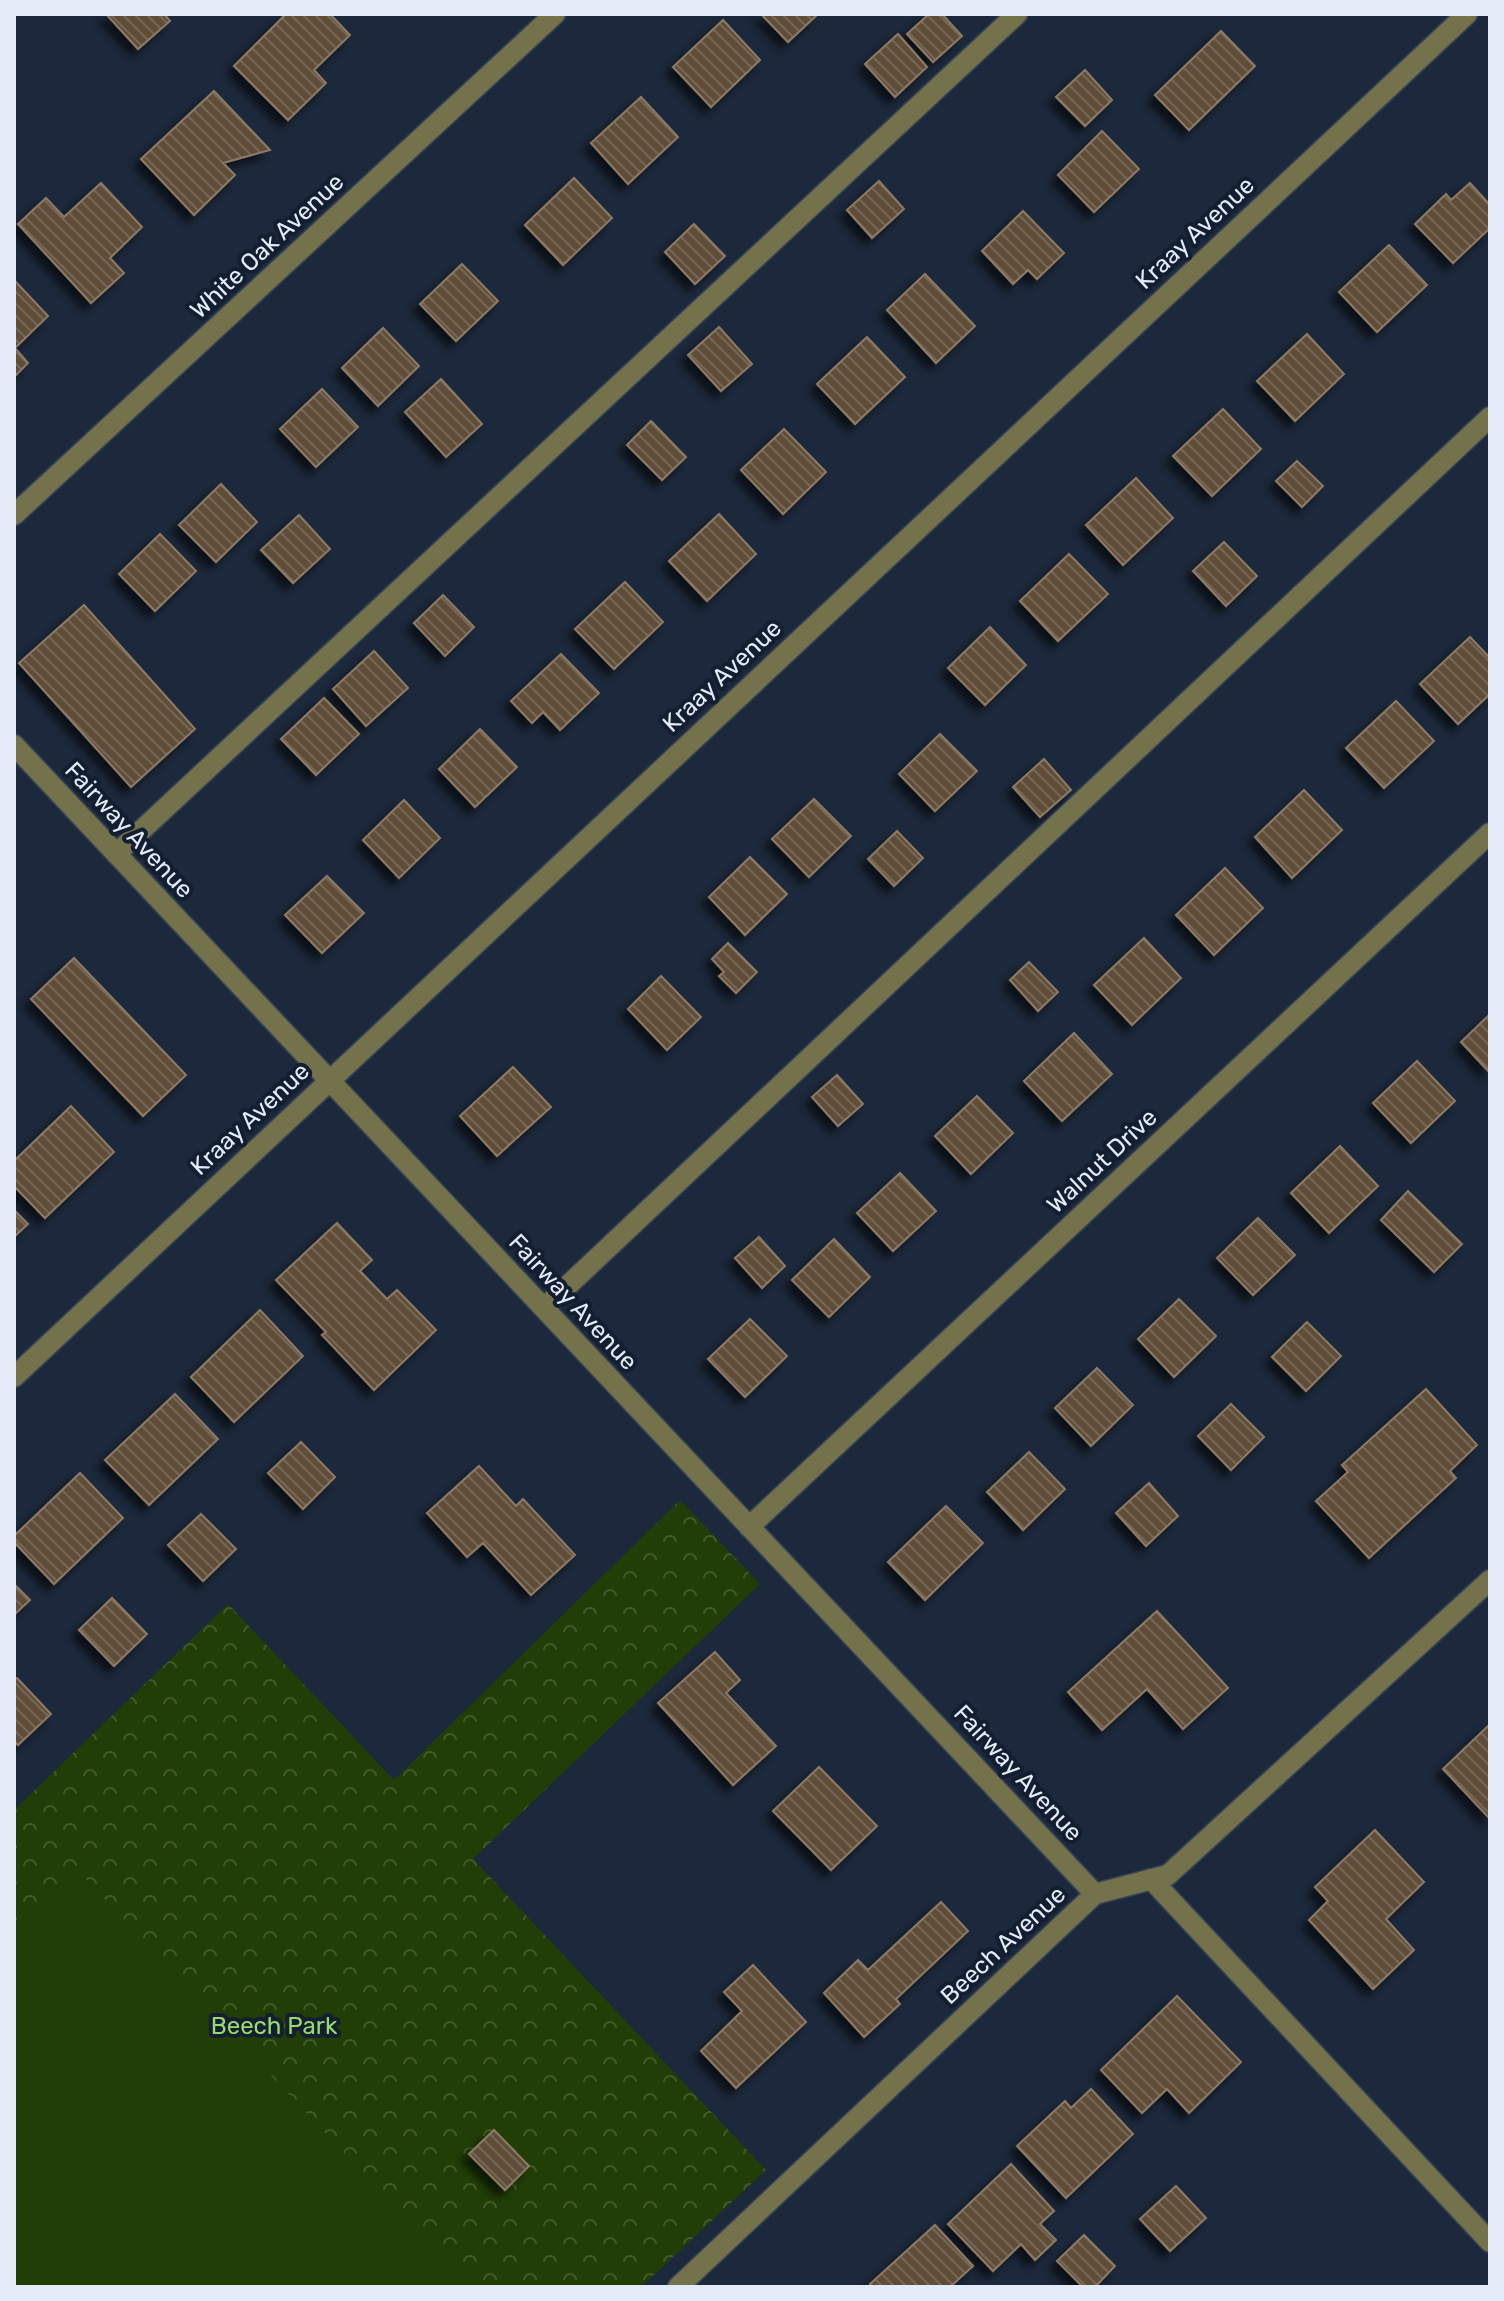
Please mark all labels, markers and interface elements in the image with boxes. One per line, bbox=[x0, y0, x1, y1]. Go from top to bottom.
street label: White Oak Avenue bbox=[185, 168, 349, 324]
street label: Kraay Avenue bbox=[1130, 171, 1260, 295]
street label: Kraay Avenue bbox=[657, 614, 787, 738]
street label: Fairway Avenue bbox=[59, 756, 199, 904]
street label: Kraay Avenue bbox=[185, 1057, 315, 1181]
street label: Walnut Drive bbox=[1041, 1103, 1163, 1219]
street label: Fairway Avenue bbox=[503, 1228, 643, 1376]
street label: Fairway Avenue bbox=[948, 1699, 1088, 1847]
street label: Beech Avenue bbox=[935, 1880, 1071, 2010]
park label: Beech Park bbox=[211, 2012, 338, 2040]

